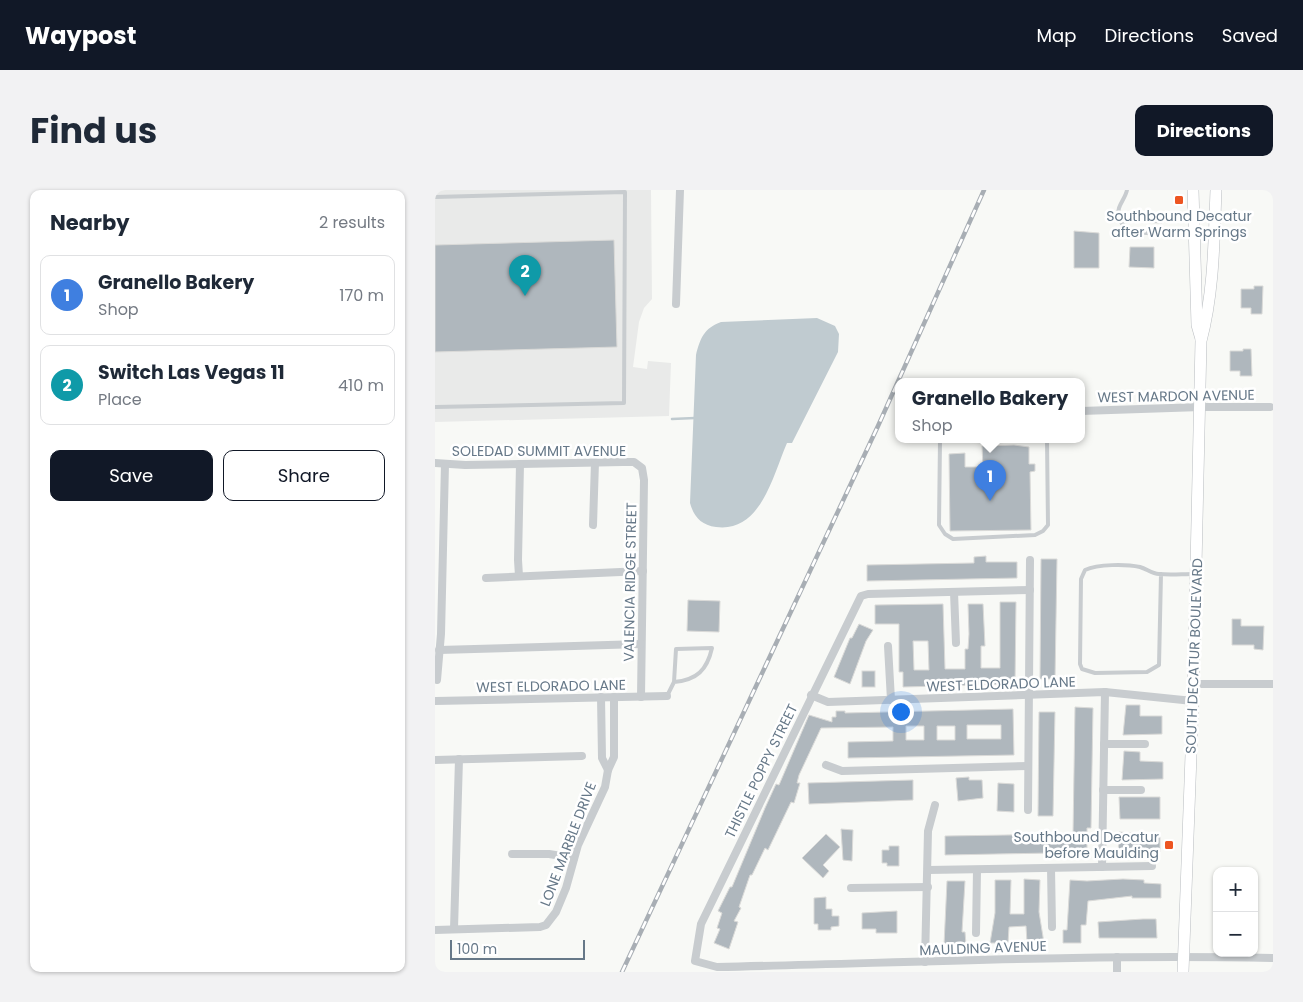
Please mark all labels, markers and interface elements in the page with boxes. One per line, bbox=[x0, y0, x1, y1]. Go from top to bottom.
text: Waypost bbox=[25, 19, 136, 52]
text: Map bbox=[1037, 23, 1076, 48]
text: Directions bbox=[1104, 23, 1194, 48]
text: Saved bbox=[1222, 23, 1278, 48]
button: Directions bbox=[1135, 105, 1273, 156]
text: Find us bbox=[30, 106, 157, 155]
marker: Southbound Decatur after Warm Springs bbox=[1173, 194, 1185, 206]
place label: Southbound Decatur after Warm Springs bbox=[1106, 206, 1252, 242]
text: Nearby bbox=[50, 208, 130, 237]
text: 2 results bbox=[319, 211, 385, 234]
pin: 2 bbox=[509, 255, 541, 296]
text: Granello Bakery bbox=[98, 269, 254, 296]
text: 1 bbox=[64, 284, 70, 307]
text: 170 m bbox=[339, 284, 384, 307]
text: Shop bbox=[98, 298, 139, 321]
text: Switch Las Vegas 11 bbox=[98, 359, 285, 386]
text: 2 bbox=[62, 374, 72, 397]
text: 410 m bbox=[338, 374, 384, 397]
popup bbox=[895, 378, 1085, 443]
text: Granello Bakery bbox=[912, 385, 1068, 412]
street label: WEST MARDON AVENUE bbox=[1097, 385, 1255, 407]
text: Place bbox=[98, 388, 142, 411]
text: Shop bbox=[912, 414, 953, 437]
street label: SOLEDAD SUMMIT AVENUE bbox=[452, 441, 626, 461]
button: Save bbox=[50, 450, 213, 501]
button: Share bbox=[223, 450, 385, 501]
pin: 1 bbox=[974, 460, 1006, 501]
street label: VALENCIA RIDGE STREET bbox=[619, 502, 641, 662]
street label: SOUTH DECATUR BOULEVARD bbox=[1181, 558, 1207, 754]
street label: WEST ELDORADO LANE bbox=[926, 671, 1076, 697]
street label: WEST ELDORADO LANE bbox=[476, 675, 626, 697]
your location bbox=[888, 699, 914, 725]
street label: THISTLE POPPY STREET bbox=[720, 700, 802, 841]
street label: LONE MARBLE DRIVE bbox=[535, 779, 601, 909]
place label: Southbound Decatur before Maulding bbox=[1013, 827, 1159, 863]
marker: Southbound Decatur before Maulding bbox=[1163, 839, 1175, 851]
map controls bbox=[1213, 867, 1258, 957]
button: + bbox=[1213, 867, 1258, 912]
button: − bbox=[1213, 912, 1258, 957]
street label: MAULDING AVENUE bbox=[919, 936, 1047, 960]
scale bar bbox=[450, 937, 585, 960]
text: 100 m bbox=[457, 939, 497, 959]

